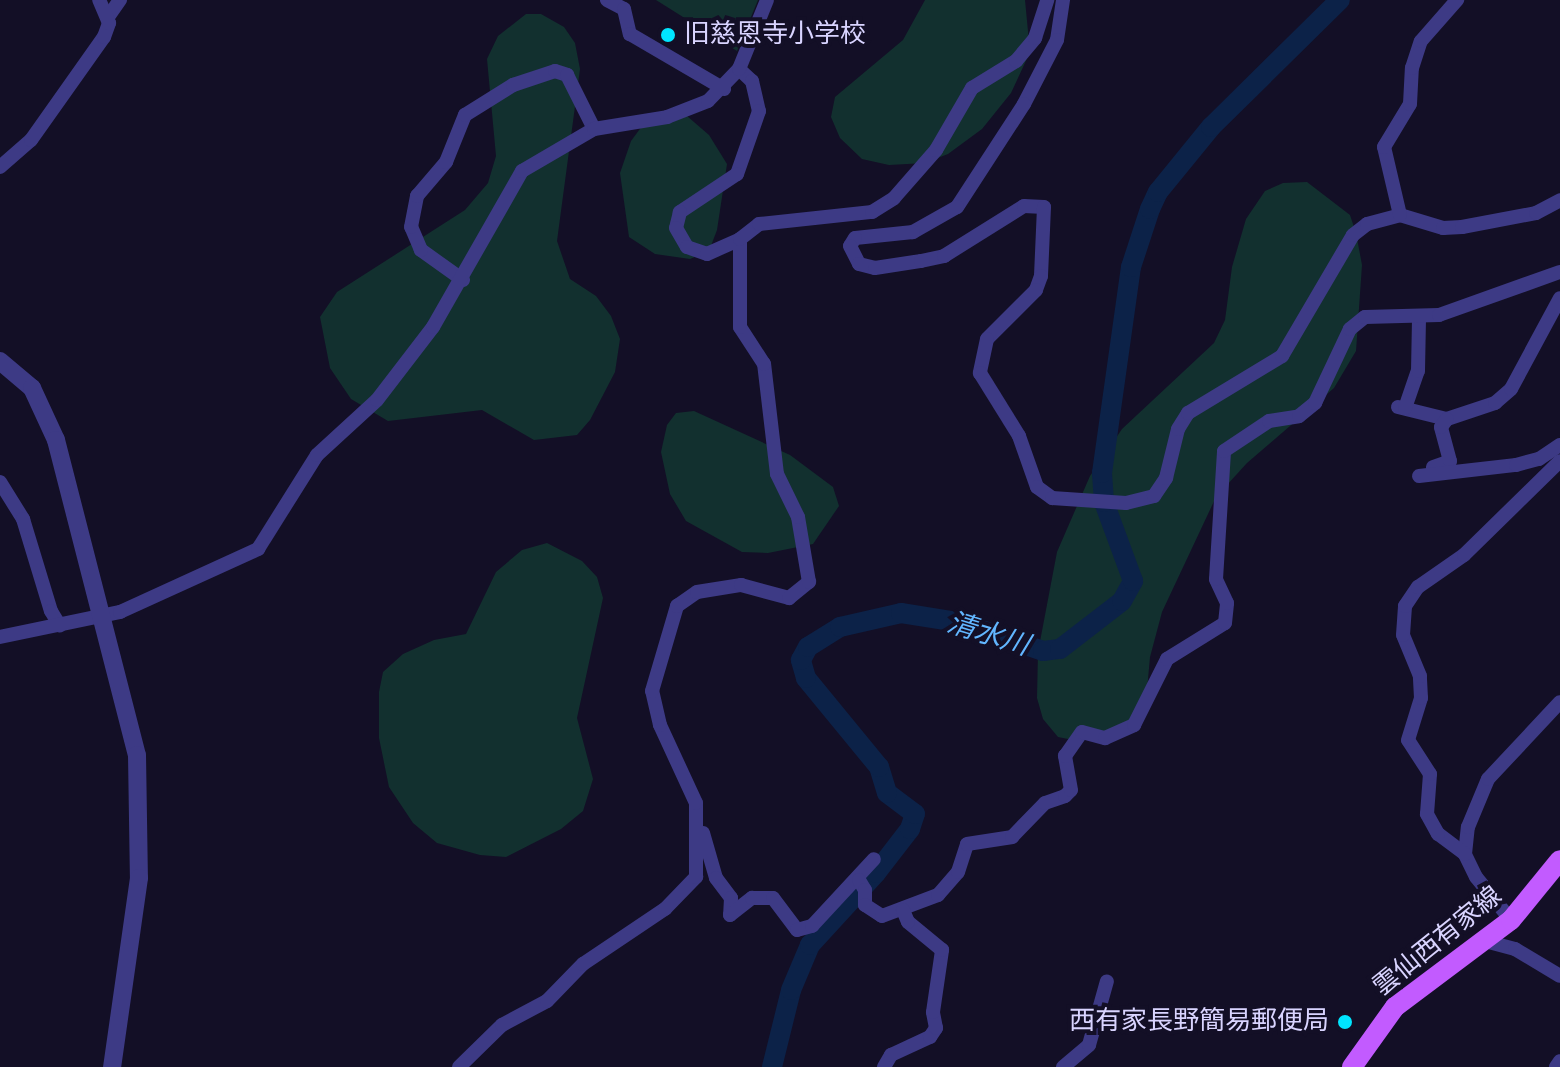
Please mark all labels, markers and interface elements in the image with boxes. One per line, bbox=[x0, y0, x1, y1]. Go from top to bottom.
place label: 旧慈恩寺小学校 bbox=[684, 19, 866, 51]
marker: 旧慈恩寺小学校 bbox=[659, 26, 677, 44]
water label: 清水川 bbox=[943, 607, 1033, 663]
street label: 雲仙西有家線 bbox=[1368, 881, 1508, 1003]
place label: 西有家長野簡易郵便局 bbox=[1069, 1006, 1329, 1038]
marker: 西有家長野簡易郵便局 bbox=[1336, 1013, 1354, 1031]

